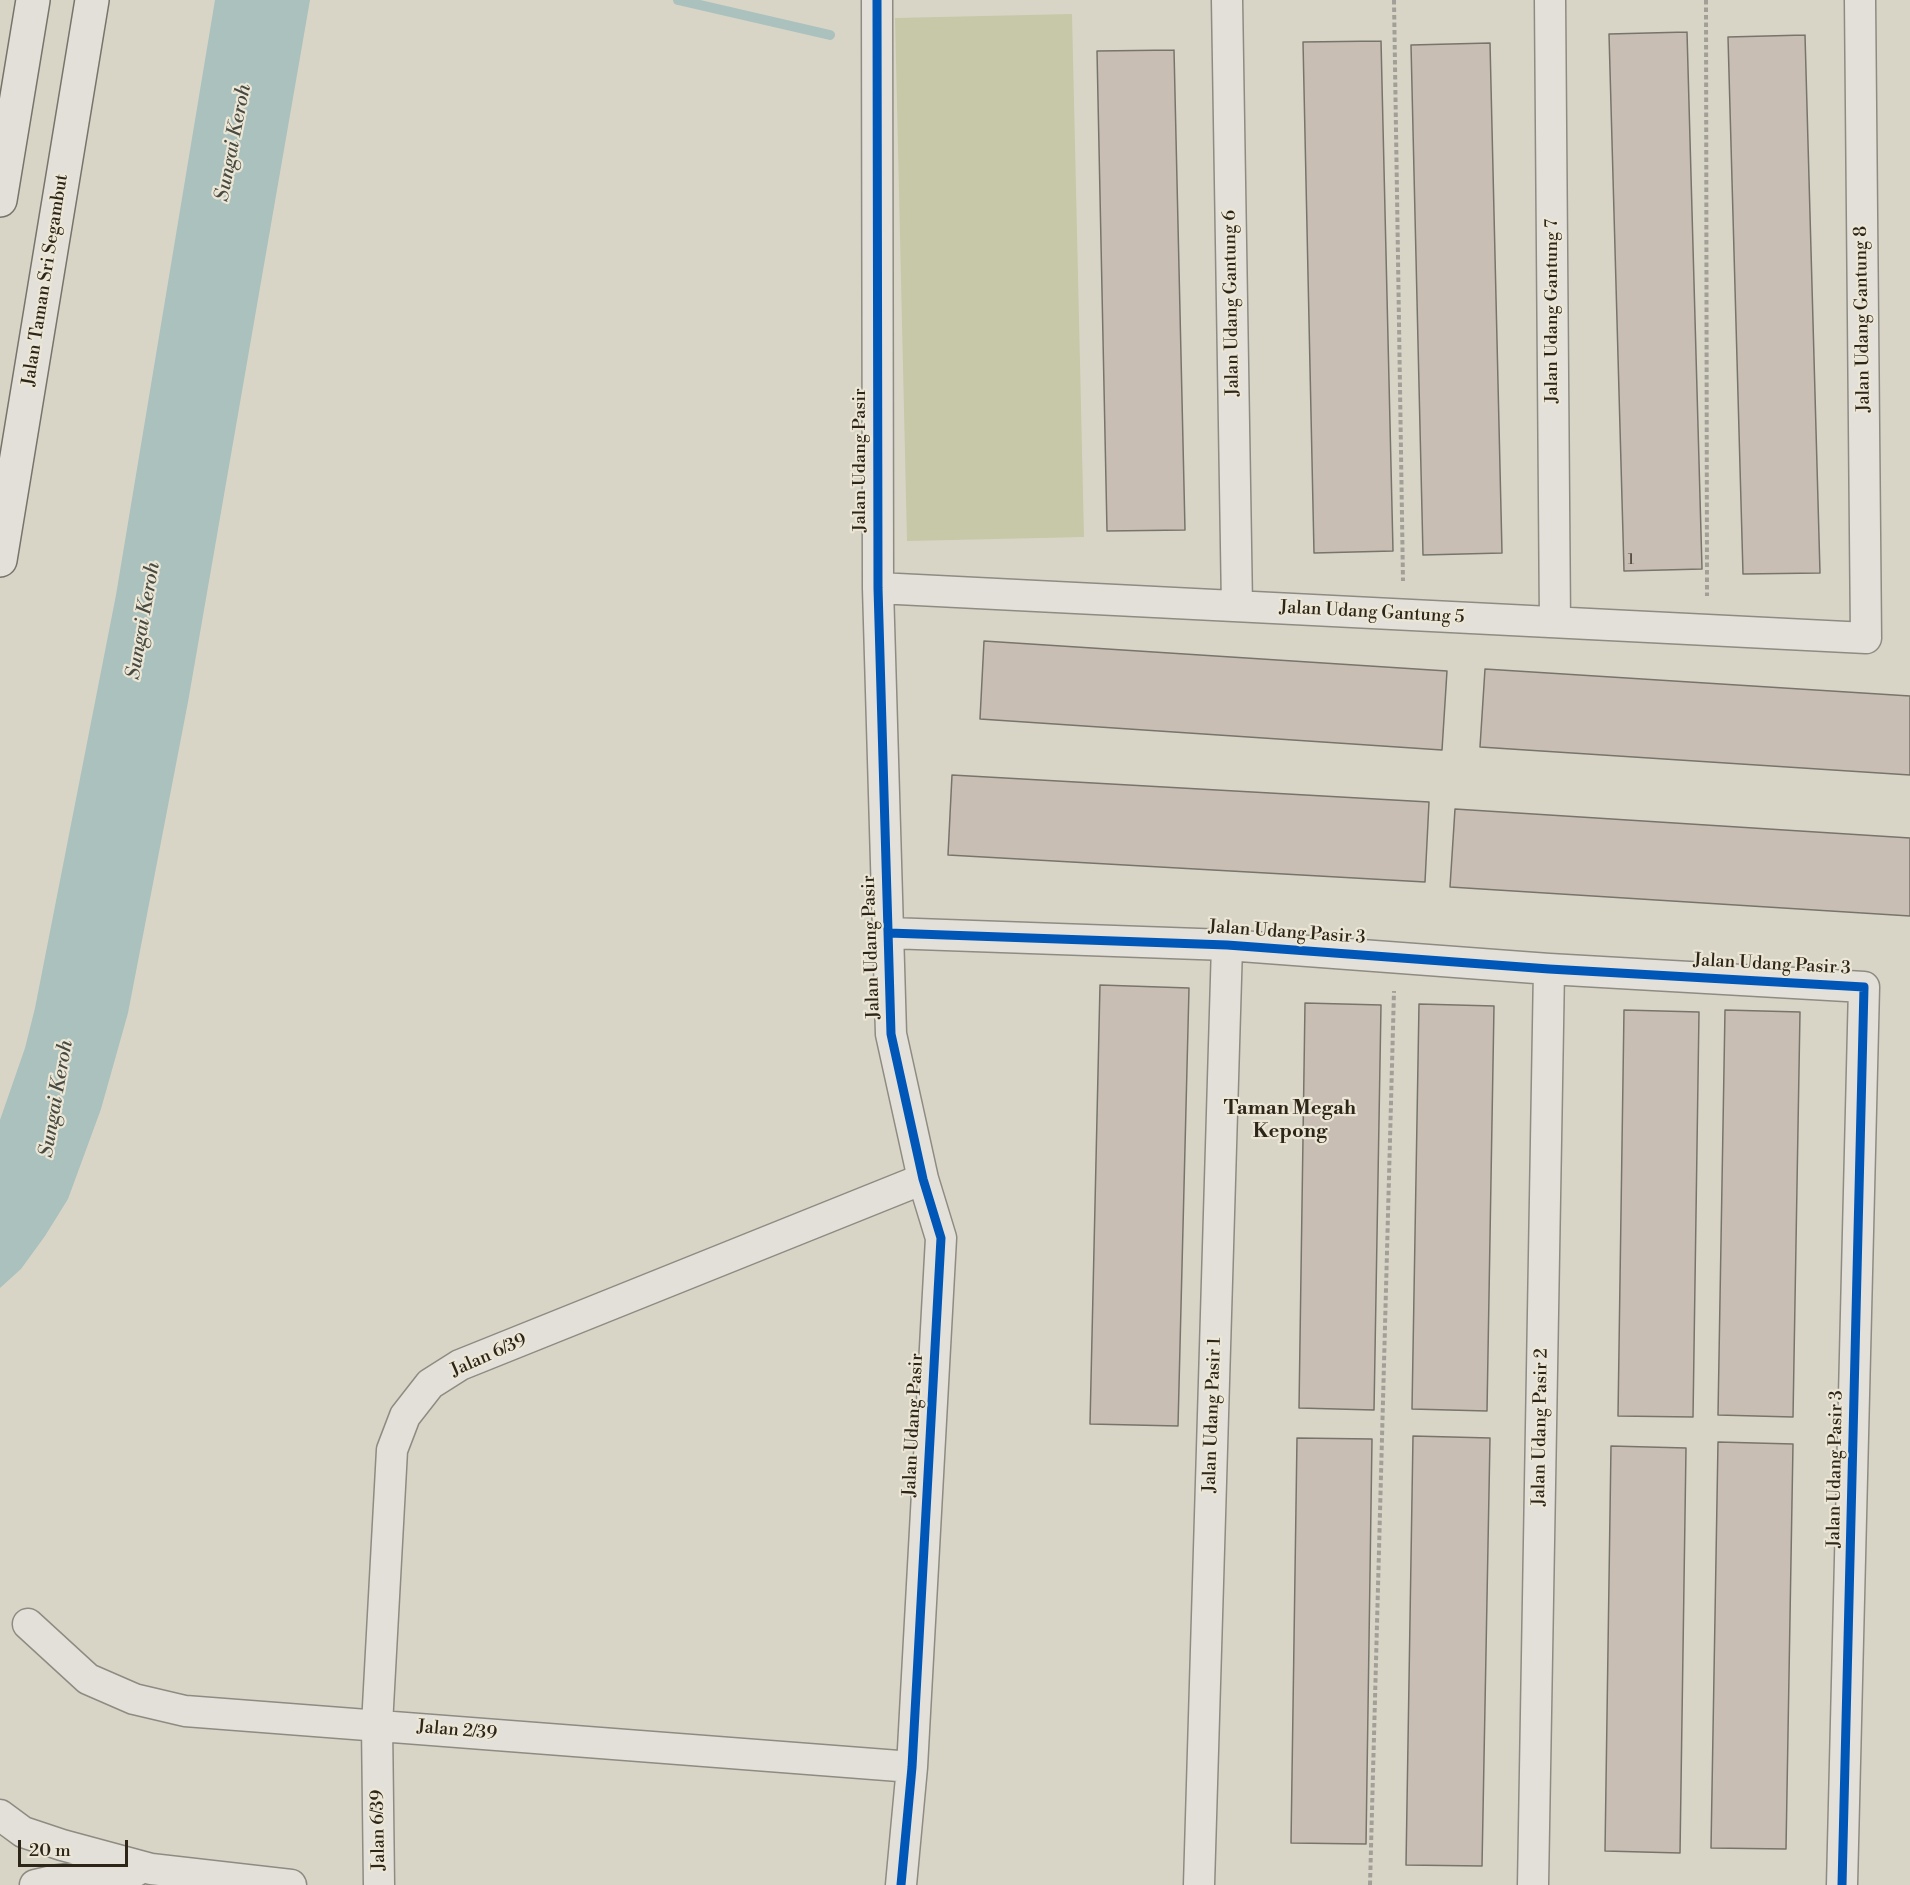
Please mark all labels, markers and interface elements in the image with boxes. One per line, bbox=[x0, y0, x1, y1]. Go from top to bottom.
water label: Sungai Keroh bbox=[211, 82, 257, 204]
street label: Jalan Taman Sri Segambut bbox=[19, 172, 73, 388]
street label: Jalan Udang Gantung 6 bbox=[1220, 210, 1244, 396]
street label: Jalan Udang Gantung 7 bbox=[1542, 219, 1564, 403]
street label: Jalan Udang Gantung 8 bbox=[1851, 226, 1875, 412]
street label: Jalan Udang Pasir bbox=[850, 388, 872, 532]
house number: 1 bbox=[1628, 551, 1634, 569]
water label: Sungai Keroh bbox=[122, 560, 166, 682]
street label: Jalan Udang Gantung 5 bbox=[1279, 597, 1465, 629]
street label: Jalan Udang Pasir bbox=[859, 875, 885, 1019]
street label: Jalan Udang Pasir 3 bbox=[1208, 917, 1366, 949]
street label: Jalan Udang Pasir 3 bbox=[1693, 950, 1851, 980]
water label: Sungai Keroh bbox=[35, 1038, 79, 1160]
district label: Taman Megah Kepong bbox=[1224, 1097, 1356, 1144]
street label: Jalan 6/39 bbox=[448, 1330, 530, 1382]
street label: Jalan Udang Pasir 1 bbox=[1199, 1337, 1227, 1493]
street label: Jalan Udang Pasir 2 bbox=[1529, 1348, 1553, 1506]
street label: Jalan Udang Pasir bbox=[899, 1353, 929, 1497]
street label: Jalan Udang Pasir 3 bbox=[1824, 1390, 1848, 1548]
street label: Jalan 2/39 bbox=[416, 1717, 498, 1745]
street label: Jalan 6/39 bbox=[367, 1789, 391, 1871]
scale bar bbox=[21, 1828, 130, 1866]
text: 20 m bbox=[29, 1839, 71, 1862]

